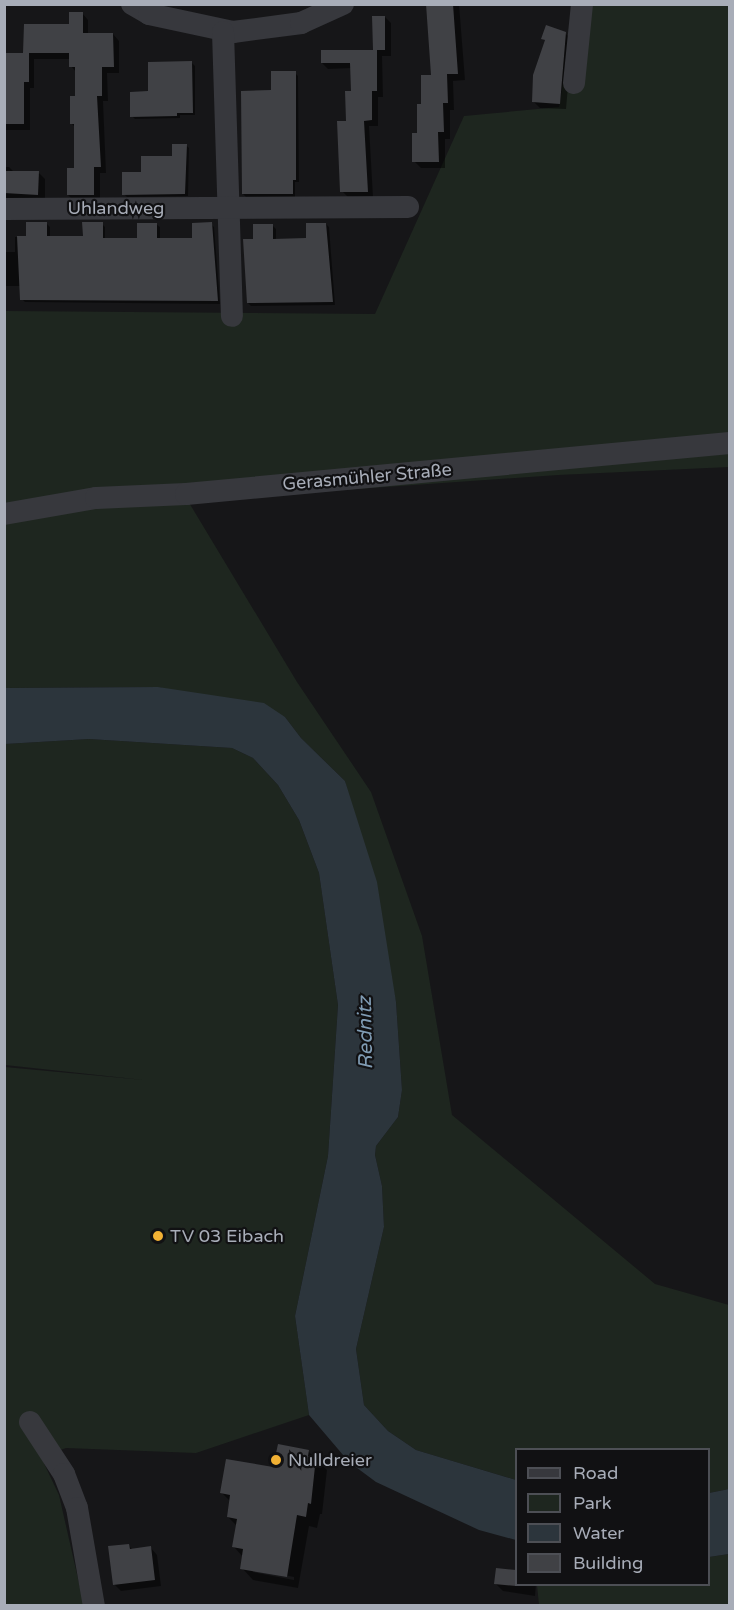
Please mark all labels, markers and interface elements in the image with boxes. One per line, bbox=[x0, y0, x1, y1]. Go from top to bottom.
street label: Uhlandweg bbox=[68, 197, 164, 219]
street label: Gerasmühler Straße bbox=[281, 459, 453, 495]
water label: Rednitz bbox=[353, 996, 379, 1070]
place label: TV 03 Eibach bbox=[170, 1225, 284, 1247]
marker: TV 03 Eibach bbox=[151, 1229, 165, 1243]
legend bbox=[515, 1448, 710, 1586]
place label: Nulldreier bbox=[288, 1449, 372, 1471]
marker: Nulldreier bbox=[269, 1453, 283, 1467]
text: Road bbox=[573, 1462, 618, 1484]
text: Park bbox=[573, 1492, 611, 1514]
text: Water bbox=[573, 1522, 624, 1544]
text: Building bbox=[573, 1552, 643, 1574]

